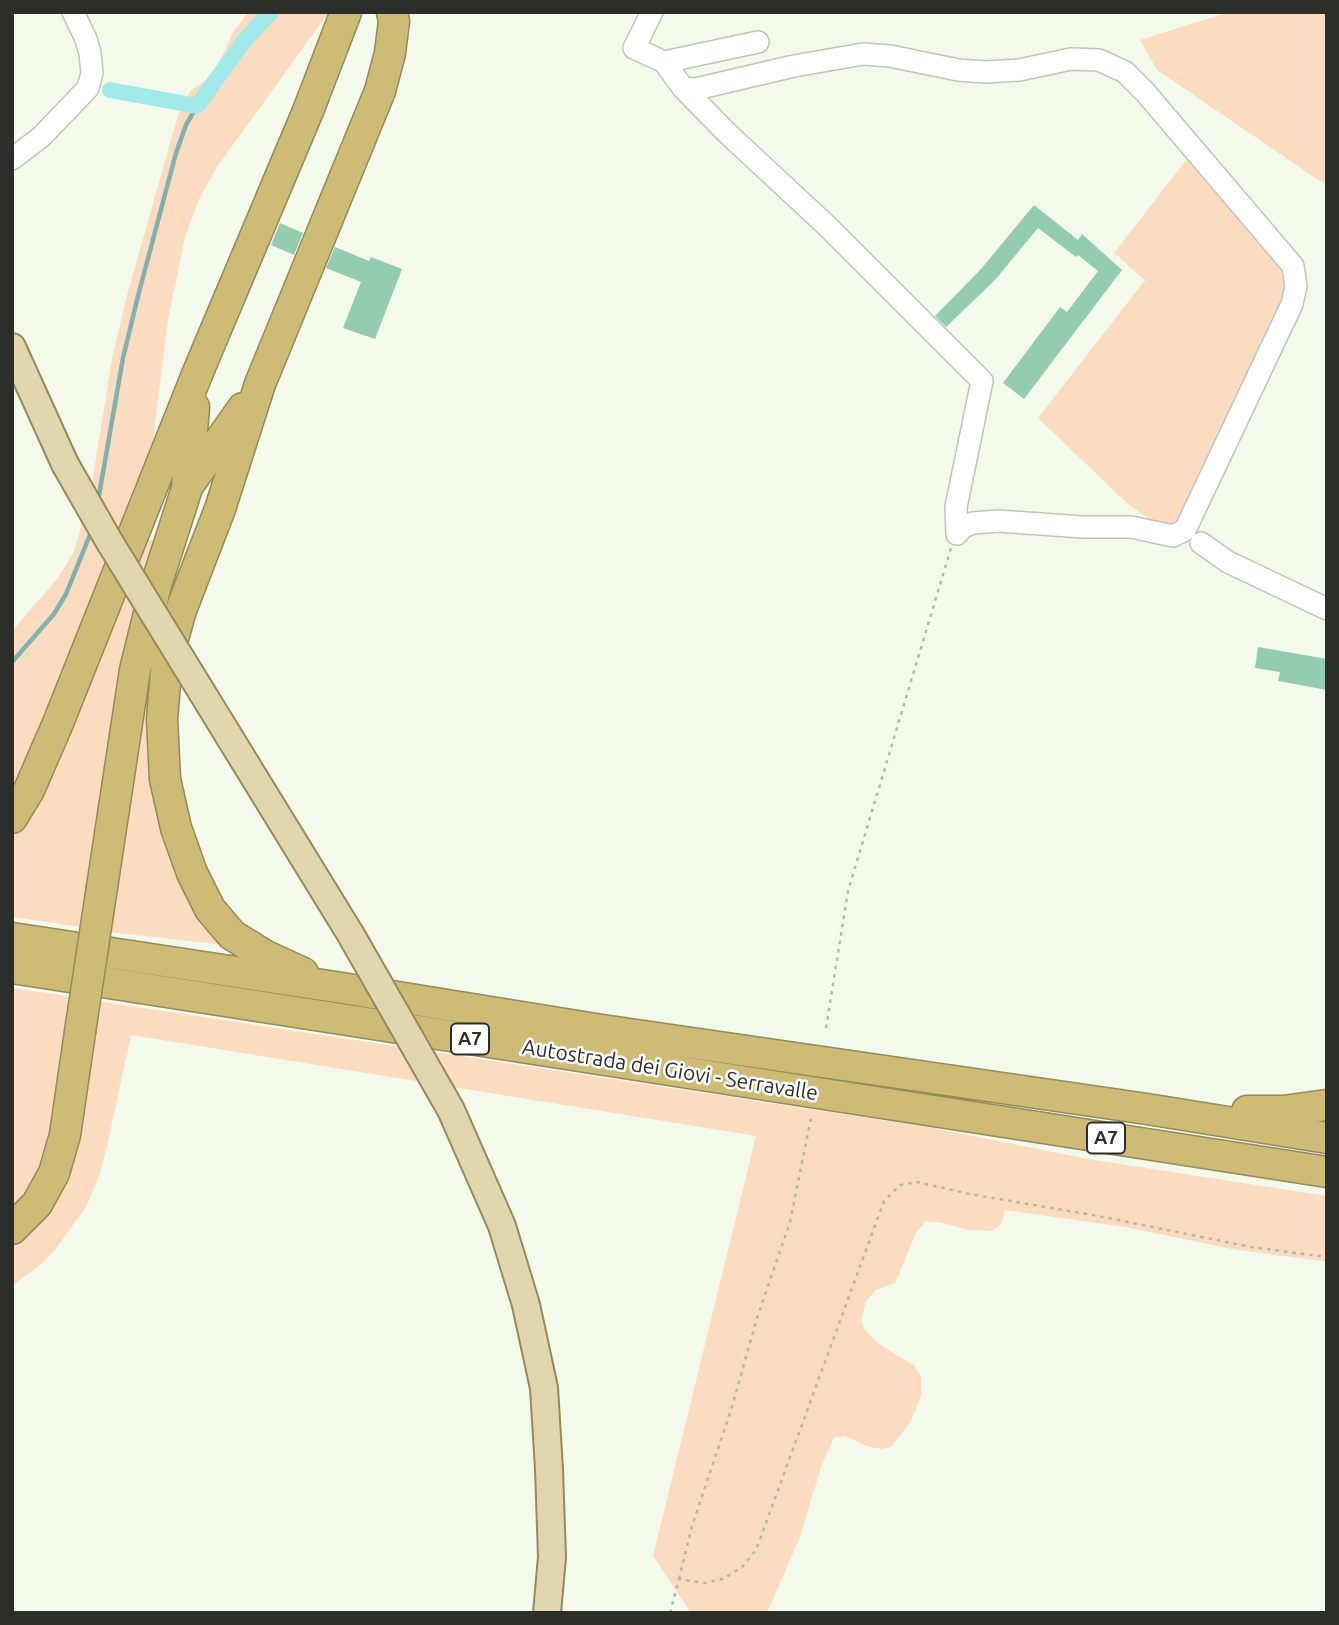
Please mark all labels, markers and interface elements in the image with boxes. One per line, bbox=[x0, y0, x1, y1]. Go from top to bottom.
road number: A7 bbox=[451, 1023, 489, 1054]
street label: Autostrada dei Giovi - Serravalle bbox=[520, 1034, 820, 1106]
road number: A7 bbox=[1087, 1122, 1125, 1154]

